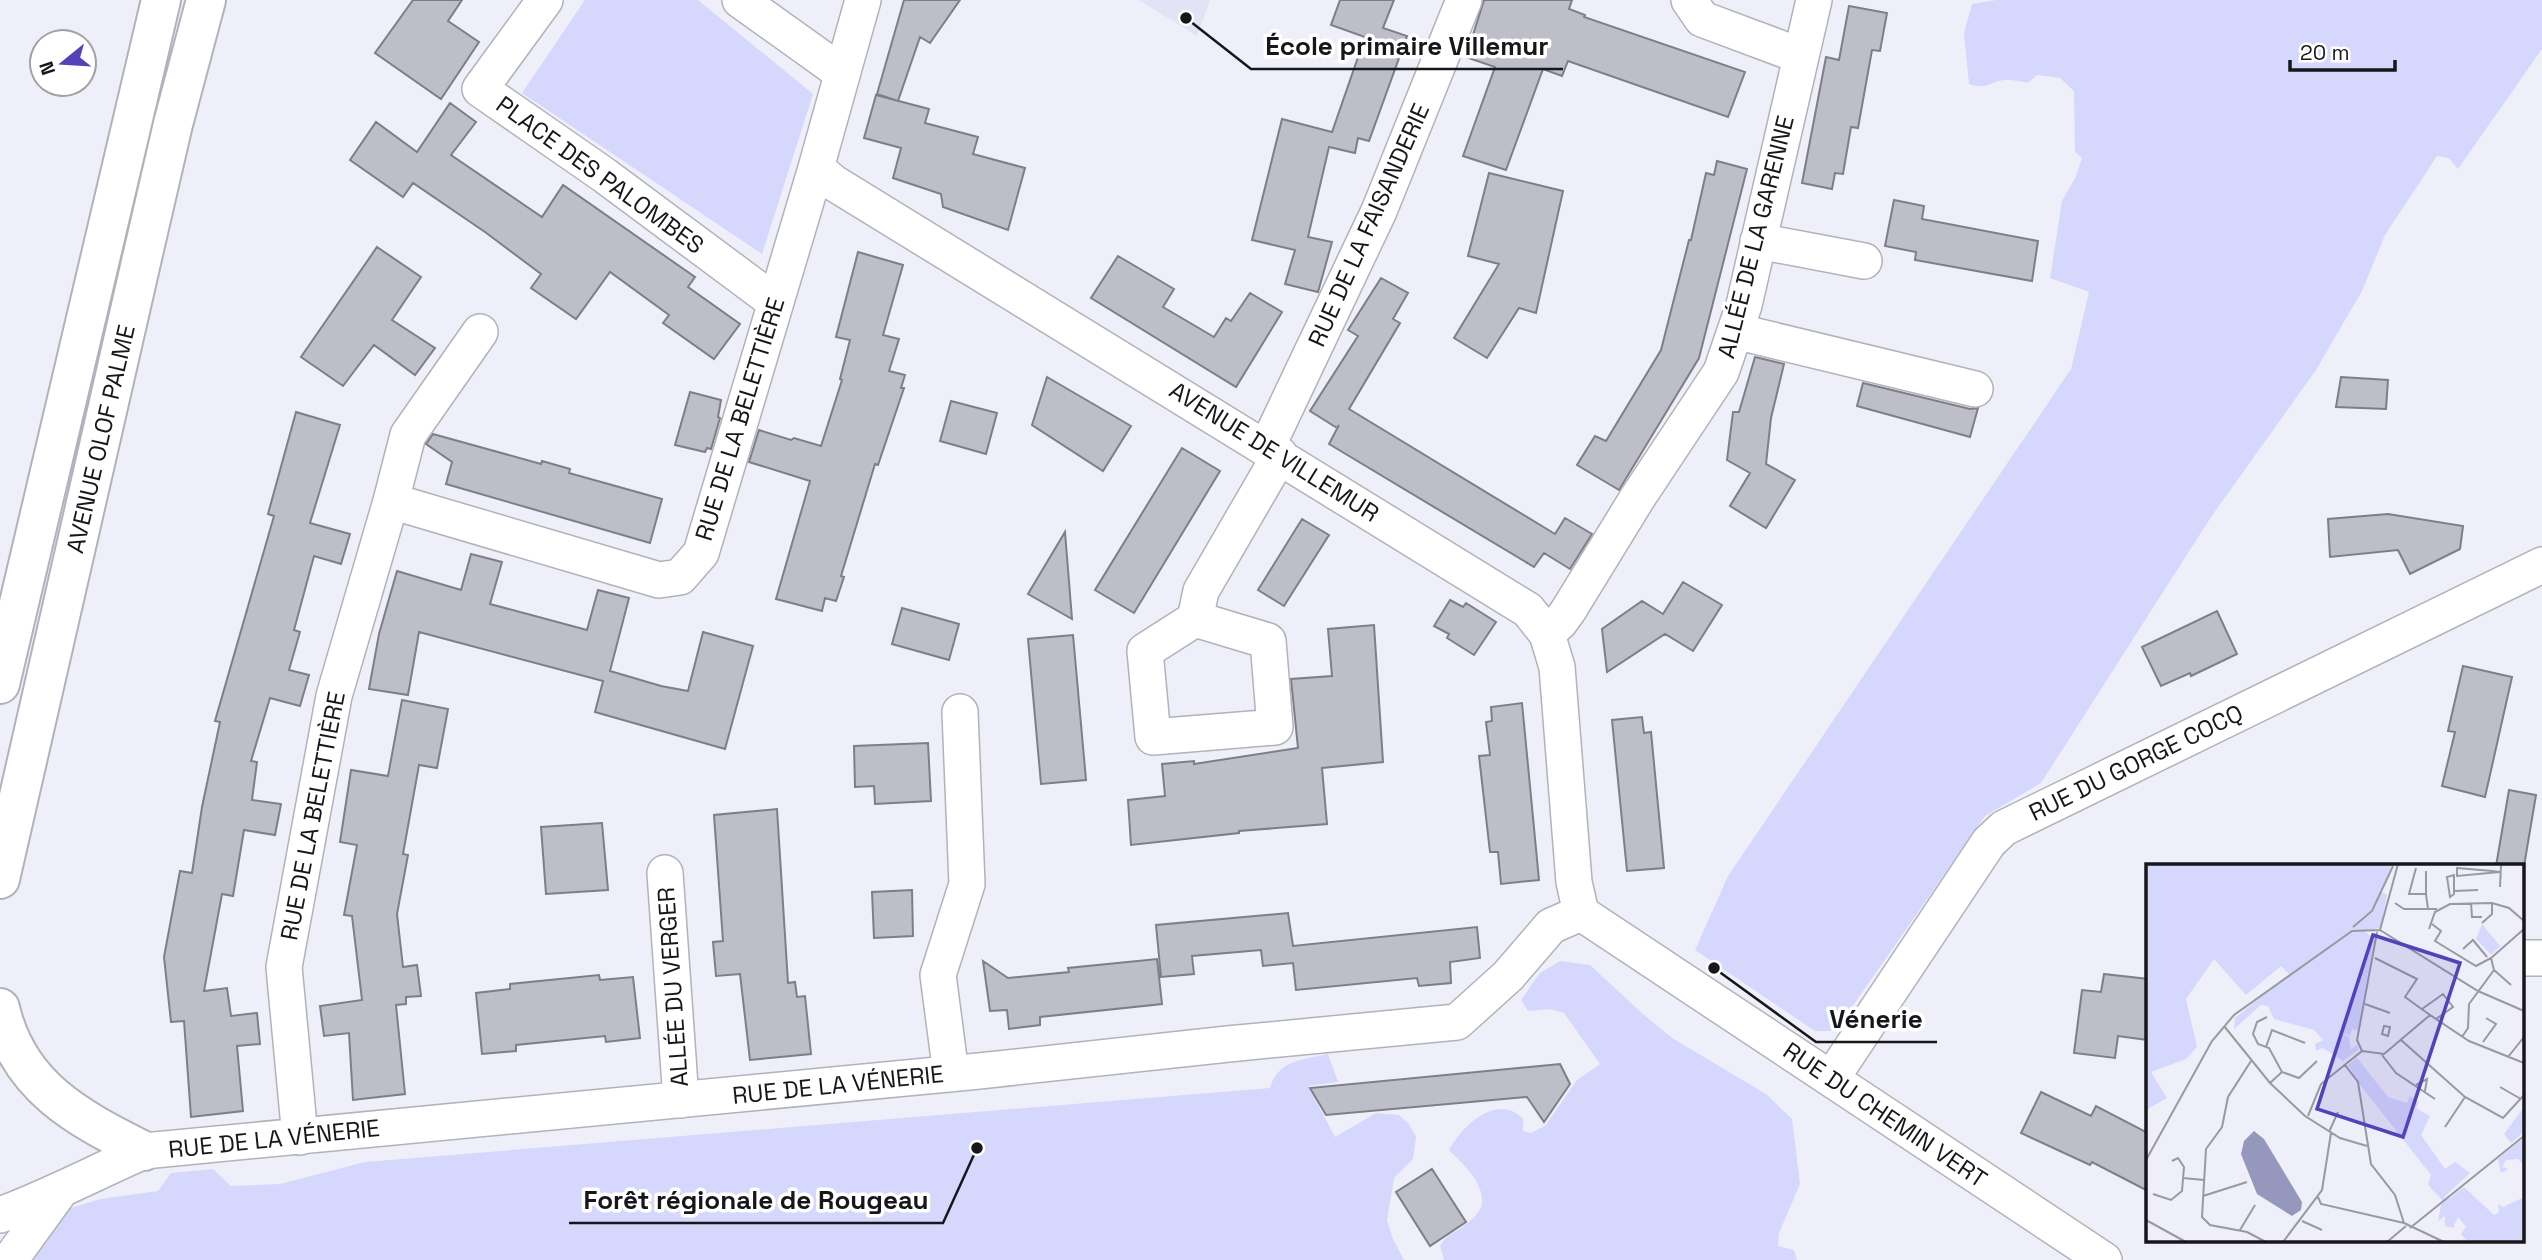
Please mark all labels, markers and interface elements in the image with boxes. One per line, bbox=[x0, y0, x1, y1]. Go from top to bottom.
callout: École primaire Villemur bbox=[1251, 22, 1563, 69]
north arrow bbox=[28, 28, 98, 98]
scale bar bbox=[2290, 28, 2395, 72]
text: École primaire Villemur bbox=[1265, 29, 1549, 63]
text: 20 m bbox=[2300, 39, 2350, 66]
text: N bbox=[33, 58, 61, 78]
street label: PLACE DES PALOMBES bbox=[490, 89, 710, 260]
street label: RUE DE LA FAISANDERIE bbox=[1301, 98, 1436, 351]
street label: ALLÉE DE LA GARENNE bbox=[1710, 112, 1801, 362]
street label: RUE DE LA BELETTIÈRE bbox=[688, 293, 791, 544]
street label: AVENUE OLOF PALME bbox=[59, 322, 142, 556]
street label: AVENUE DE VILLEMUR bbox=[1164, 374, 1385, 529]
street label: RUE DE LA BELETTIÈRE bbox=[273, 689, 352, 943]
street label: RUE DU GORGE COCQ bbox=[2024, 697, 2248, 828]
inset map bbox=[2146, 864, 2524, 1242]
street label: ALLÉE DU VERGER bbox=[650, 886, 695, 1088]
callout: Vénerie bbox=[1816, 995, 1937, 1042]
text: Vénerie bbox=[1829, 1002, 1923, 1036]
street label: RUE DU CHEMIN VERT bbox=[1777, 1035, 1993, 1194]
street label: RUE DE LA VÉNERIE bbox=[731, 1058, 945, 1111]
street label: RUE DE LA VÉNERIE bbox=[167, 1112, 381, 1165]
callout: Forêt régionale de Rougeau bbox=[569, 1176, 943, 1223]
text: Forêt régionale de Rougeau bbox=[583, 1183, 929, 1217]

